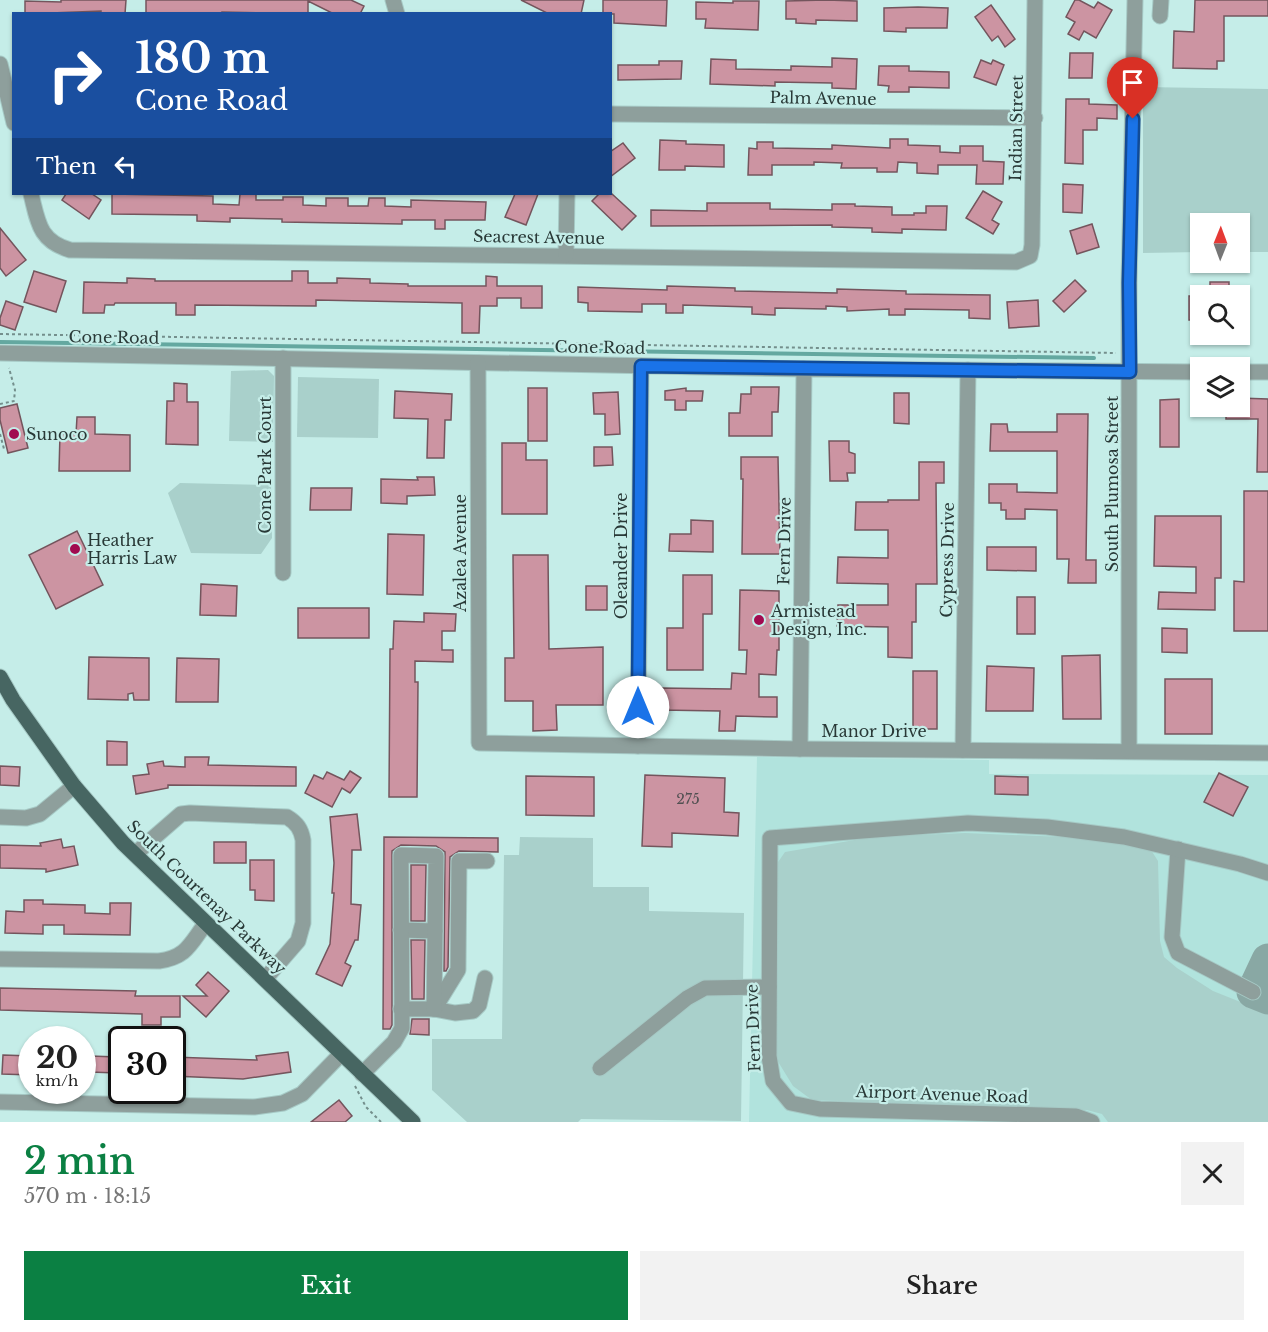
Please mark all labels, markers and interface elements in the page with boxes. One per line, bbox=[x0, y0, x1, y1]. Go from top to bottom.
text: 180 m bbox=[135, 32, 269, 84]
icon: right bbox=[36, 36, 114, 114]
pin bbox=[1107, 57, 1158, 119]
icon: arrive bbox=[1116, 66, 1149, 99]
street label: Indian Street bbox=[1005, 75, 1027, 181]
text: Cone Road bbox=[135, 84, 288, 117]
street label: Palm Avenue bbox=[769, 87, 877, 109]
icon: left bbox=[109, 150, 142, 183]
text: Then bbox=[36, 153, 97, 180]
north arrow bbox=[1190, 213, 1250, 273]
map controls bbox=[1190, 213, 1250, 417]
street label: Seacrest Avenue bbox=[473, 226, 605, 248]
button: search bbox=[1190, 285, 1250, 345]
street label: Cone Road bbox=[69, 326, 160, 348]
street label: Cone Road bbox=[555, 336, 646, 358]
button: layers bbox=[1190, 357, 1250, 417]
street label: Cone Park Court bbox=[255, 396, 275, 534]
street label: South Plumosa Street bbox=[1102, 396, 1122, 572]
place label: Sunoco bbox=[26, 424, 88, 444]
marker: Sunoco bbox=[7, 427, 21, 441]
street label: Oleander Drive bbox=[611, 493, 631, 619]
street label: Azalea Avenue bbox=[450, 494, 470, 613]
street label: Fern Drive bbox=[773, 497, 795, 585]
street label: Cypress Drive bbox=[936, 502, 958, 618]
place label: Heather Harris Law bbox=[87, 530, 177, 568]
marker: Heather Harris Law bbox=[68, 542, 82, 556]
place label: Armistead Design, Inc. bbox=[770, 601, 867, 639]
marker: Armistead Design, Inc. bbox=[752, 613, 766, 627]
position arrow bbox=[606, 675, 670, 739]
street label: Manor Drive bbox=[821, 721, 927, 741]
house number: 275 bbox=[676, 790, 700, 808]
street label: South Courtenay Parkway bbox=[123, 816, 291, 979]
street label: Fern Drive bbox=[741, 984, 765, 1072]
speed limit sign: 30 bbox=[108, 1026, 186, 1104]
text: 20 bbox=[36, 1039, 78, 1076]
text: km/h bbox=[36, 1071, 78, 1090]
street label: Airport Avenue Road bbox=[854, 1081, 1029, 1107]
text: 2 min bbox=[24, 1139, 135, 1184]
button: close bbox=[1181, 1142, 1244, 1205]
text: 570 m · 18:15 bbox=[24, 1184, 151, 1208]
button: Exit bbox=[24, 1251, 628, 1320]
button: Share bbox=[640, 1251, 1244, 1320]

